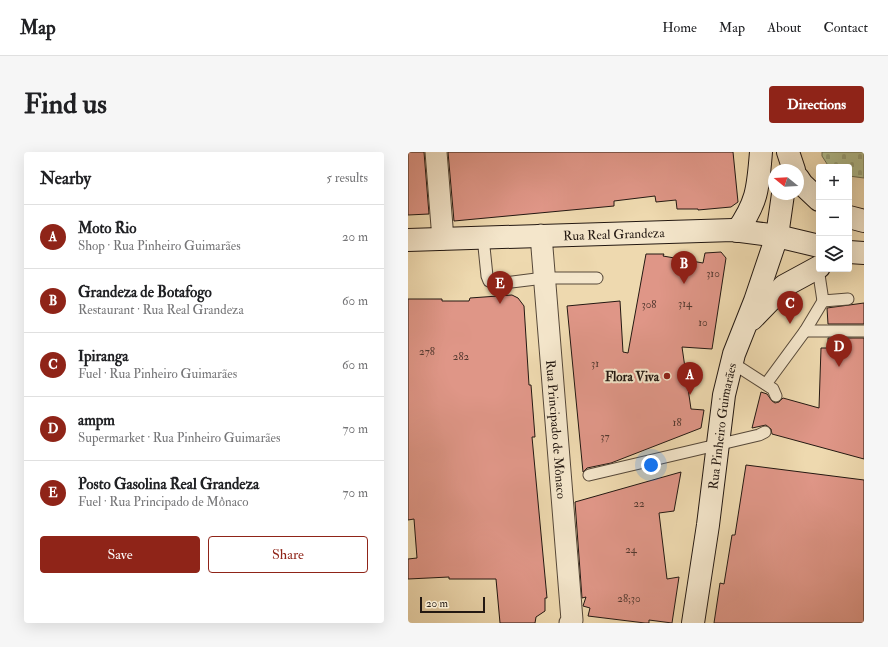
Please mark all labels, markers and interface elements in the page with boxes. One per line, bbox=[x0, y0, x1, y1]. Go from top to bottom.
text: Map bbox=[20, 16, 56, 40]
text: Home bbox=[662, 19, 697, 36]
text: Map bbox=[719, 19, 745, 36]
text: About bbox=[767, 19, 801, 36]
text: Contact bbox=[823, 19, 868, 36]
button: Directions bbox=[769, 86, 864, 123]
text: Find us bbox=[24, 87, 107, 122]
north arrow bbox=[768, 164, 804, 200]
map controls bbox=[816, 164, 852, 272]
button: + bbox=[816, 164, 852, 200]
text: Nearby bbox=[40, 168, 91, 189]
text: 5 results bbox=[326, 170, 368, 186]
button: − bbox=[816, 200, 852, 236]
text: Moto Rio bbox=[78, 219, 137, 238]
street label: Rua Real Grandeza bbox=[563, 225, 666, 244]
text: A bbox=[49, 229, 57, 245]
text: 20 m bbox=[342, 229, 368, 245]
button: layers bbox=[816, 236, 852, 272]
text: Shop · Rua Pinheiro Guimarães bbox=[78, 238, 241, 254]
pin: B bbox=[671, 251, 697, 284]
house number: 310 bbox=[706, 267, 720, 280]
pin: E bbox=[487, 271, 513, 304]
text: Grandeza de Botafogo bbox=[78, 283, 212, 302]
pin: C bbox=[777, 291, 803, 324]
text: B bbox=[49, 293, 57, 309]
text: 60 m bbox=[342, 293, 368, 309]
house number: 314 bbox=[678, 297, 693, 310]
house number: 308 bbox=[641, 298, 657, 311]
text: Restaurant · Rua Real Grandeza bbox=[78, 302, 244, 318]
house number: 10 bbox=[698, 316, 708, 329]
pin: D bbox=[826, 334, 852, 367]
house number: 278 bbox=[419, 345, 435, 358]
text: Ipiranga bbox=[78, 347, 129, 366]
house number: 282 bbox=[453, 350, 470, 363]
text: C bbox=[48, 357, 58, 373]
text: 60 m bbox=[342, 357, 368, 373]
house number: 31 bbox=[591, 357, 599, 370]
street label: Rua Principado de Mônaco bbox=[542, 359, 569, 500]
street label: Rua Pinheiro Guimarães bbox=[705, 361, 741, 491]
pin: A bbox=[677, 362, 703, 395]
text: Fuel · Rua Pinheiro Guimarães bbox=[78, 366, 237, 382]
place label: Flora Viva bbox=[605, 369, 660, 385]
marker: Flora Viva bbox=[662, 371, 672, 381]
text: ampm bbox=[78, 411, 115, 430]
house number: 18 bbox=[672, 416, 682, 429]
text: D bbox=[48, 421, 58, 437]
text: 70 m bbox=[343, 421, 368, 437]
text: Supermarket · Rua Pinheiro Guimarães bbox=[78, 430, 281, 446]
house number: 37 bbox=[600, 430, 610, 443]
your location bbox=[641, 455, 661, 475]
text: Posto Gasolina Real Grandeza bbox=[78, 475, 259, 494]
text: E bbox=[48, 485, 58, 501]
text: 70 m bbox=[343, 485, 368, 501]
text: Fuel · Rua Principado de Mônaco bbox=[78, 494, 248, 510]
house number: 22 bbox=[633, 497, 645, 510]
button: Save bbox=[40, 536, 200, 573]
button: Share bbox=[208, 536, 368, 573]
house number: 24 bbox=[625, 543, 638, 556]
house number: 28;30 bbox=[617, 592, 641, 605]
scale bar bbox=[420, 595, 485, 614]
text: 20 m bbox=[426, 597, 448, 610]

